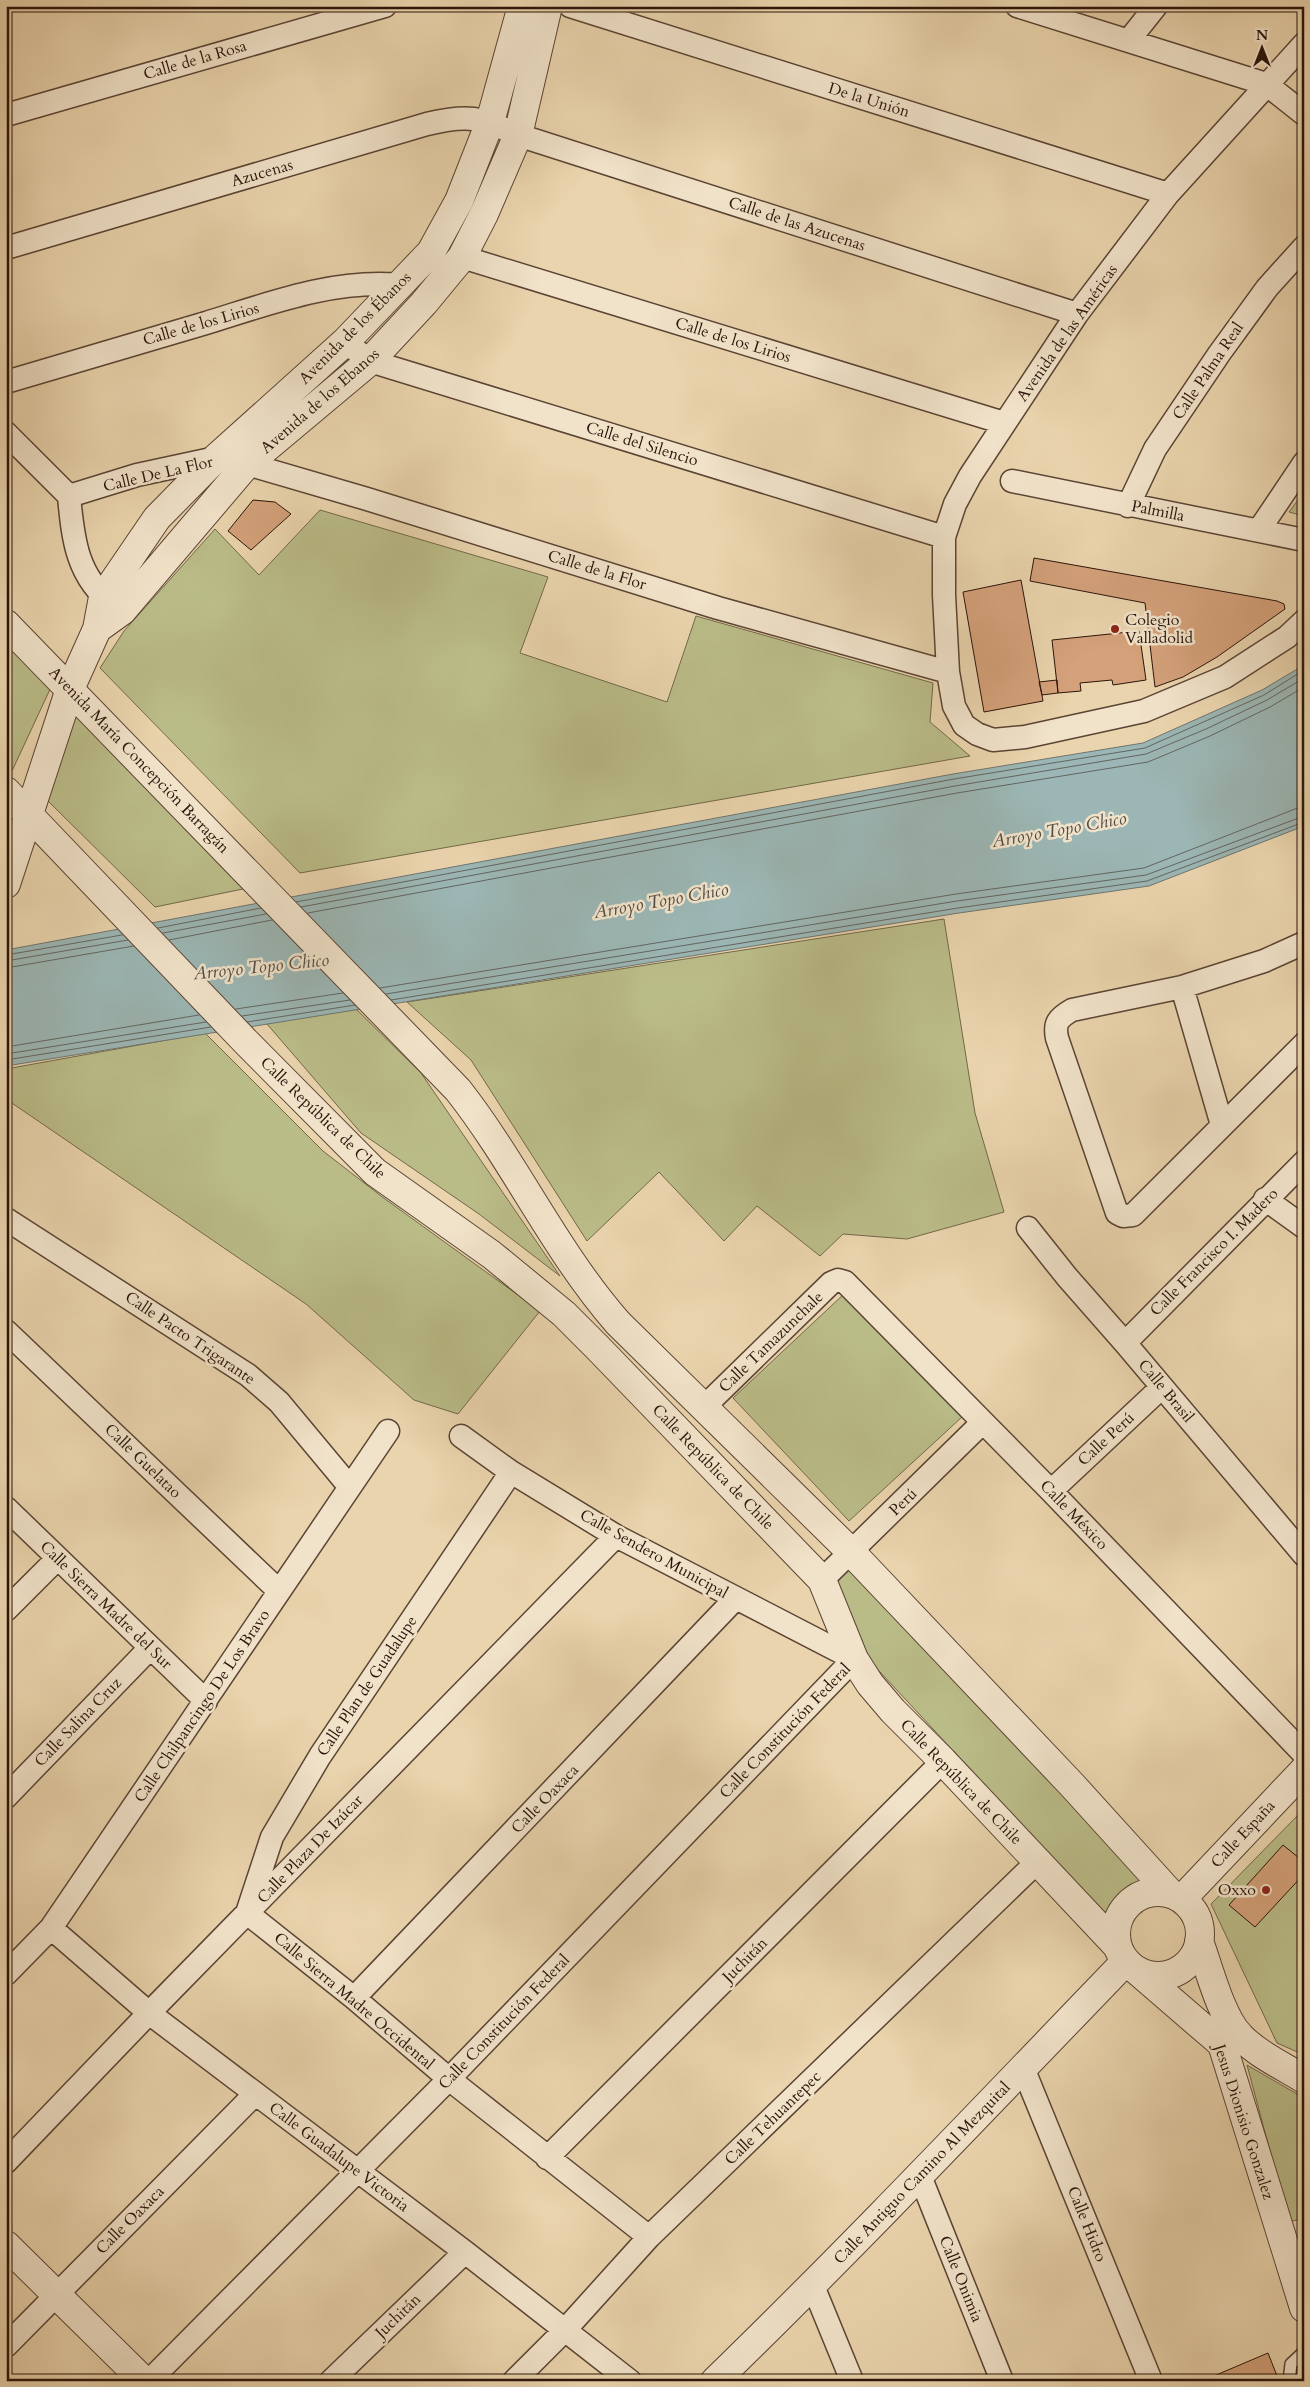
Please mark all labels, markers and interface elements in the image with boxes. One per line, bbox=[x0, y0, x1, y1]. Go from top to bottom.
north arrow bbox=[1238, 22, 1288, 72]
text: N bbox=[1256, 26, 1268, 45]
street label: Calle de la Rosa bbox=[141, 35, 249, 85]
street label: De la Unión bbox=[825, 77, 913, 123]
street label: Azucenas bbox=[229, 154, 295, 192]
street label: Calle de las Azucenas bbox=[726, 191, 868, 257]
street label: Avenida de las Américas bbox=[1011, 260, 1123, 406]
street label: Avenida de los Ébanos bbox=[294, 267, 416, 389]
street label: Calle de los Lirios bbox=[140, 297, 262, 351]
street label: Calle de los Lirios bbox=[672, 312, 794, 368]
street label: Calle Palma Real bbox=[1167, 318, 1249, 424]
street label: Avenida de los Ebanos bbox=[256, 343, 384, 459]
street label: Calle del Silencio bbox=[583, 416, 701, 472]
street label: Calle De La Flor bbox=[101, 451, 215, 497]
street label: Palmilla bbox=[1130, 495, 1186, 527]
street label: Calle de la Flor bbox=[545, 545, 649, 595]
place label: Colegio Valladolid bbox=[1125, 609, 1193, 649]
marker: Colegio Valladolid bbox=[1109, 623, 1121, 635]
street label: Avenida María Concepción Barragán bbox=[44, 662, 234, 858]
water label: Arroyo Topo Chico bbox=[989, 806, 1128, 854]
water label: Arroyo Topo Chico bbox=[591, 877, 730, 925]
water label: Arroyo Topo Chico bbox=[191, 947, 330, 987]
street label: Calle República de Chile bbox=[255, 1052, 391, 1184]
street label: Calle Francisco I. Madero bbox=[1145, 1183, 1283, 1321]
street label: Calle Pacto Trigarante bbox=[121, 1286, 259, 1390]
street label: Calle Tamazunchale bbox=[714, 1286, 828, 1398]
street label: Calle Brasil bbox=[1133, 1355, 1199, 1427]
street label: Calle República de Chile bbox=[647, 1399, 779, 1535]
street label: Calle Perú bbox=[1073, 1407, 1139, 1471]
street label: Calle Guelatao bbox=[100, 1419, 187, 1504]
street label: Calle México bbox=[1035, 1475, 1113, 1555]
street label: Perú bbox=[884, 1483, 922, 1521]
street label: Calle Sendero Municipal bbox=[576, 1504, 732, 1604]
street label: Calle Sierra Madre del Sur bbox=[35, 1536, 177, 1674]
street label: Calle Chilpancingo De Los Bravo bbox=[129, 1605, 275, 1807]
street label: Calle Plan de Guadalupe bbox=[312, 1611, 422, 1761]
street label: Calle Constitución Federal bbox=[714, 1658, 856, 1804]
street label: Calle Salina Cruz bbox=[30, 1672, 126, 1772]
street label: Calle República de Chile bbox=[895, 1714, 1027, 1850]
street label: Calle Oaxaca bbox=[506, 1759, 584, 1839]
street label: Calle Plaza De Izúcar bbox=[252, 1790, 368, 1908]
street label: Calle España bbox=[1206, 1795, 1280, 1873]
place label: Oxxo bbox=[1218, 1879, 1256, 1901]
marker: Oxxo bbox=[1260, 1884, 1272, 1896]
street label: Calle Sierra Madre Occidental bbox=[269, 1927, 439, 2075]
street label: Juchitán bbox=[716, 1932, 773, 1989]
street label: Calle Constitución Federal bbox=[433, 1949, 575, 2095]
street label: Jesus Dionisio Gonzalez bbox=[1208, 2040, 1279, 2202]
street label: Calle Tehuantepec bbox=[720, 2066, 826, 2170]
street label: Calle Antiguo Camino Al Mezquital bbox=[829, 2077, 1015, 2269]
street label: Calle Guadalupe Victoria bbox=[264, 2097, 414, 2217]
street label: Calle Oaxaca bbox=[91, 2181, 169, 2259]
street label: Calle Hidro bbox=[1062, 2183, 1112, 2265]
street label: Calle Onimia bbox=[934, 2233, 988, 2325]
street label: Juchitán bbox=[369, 2289, 426, 2345]

